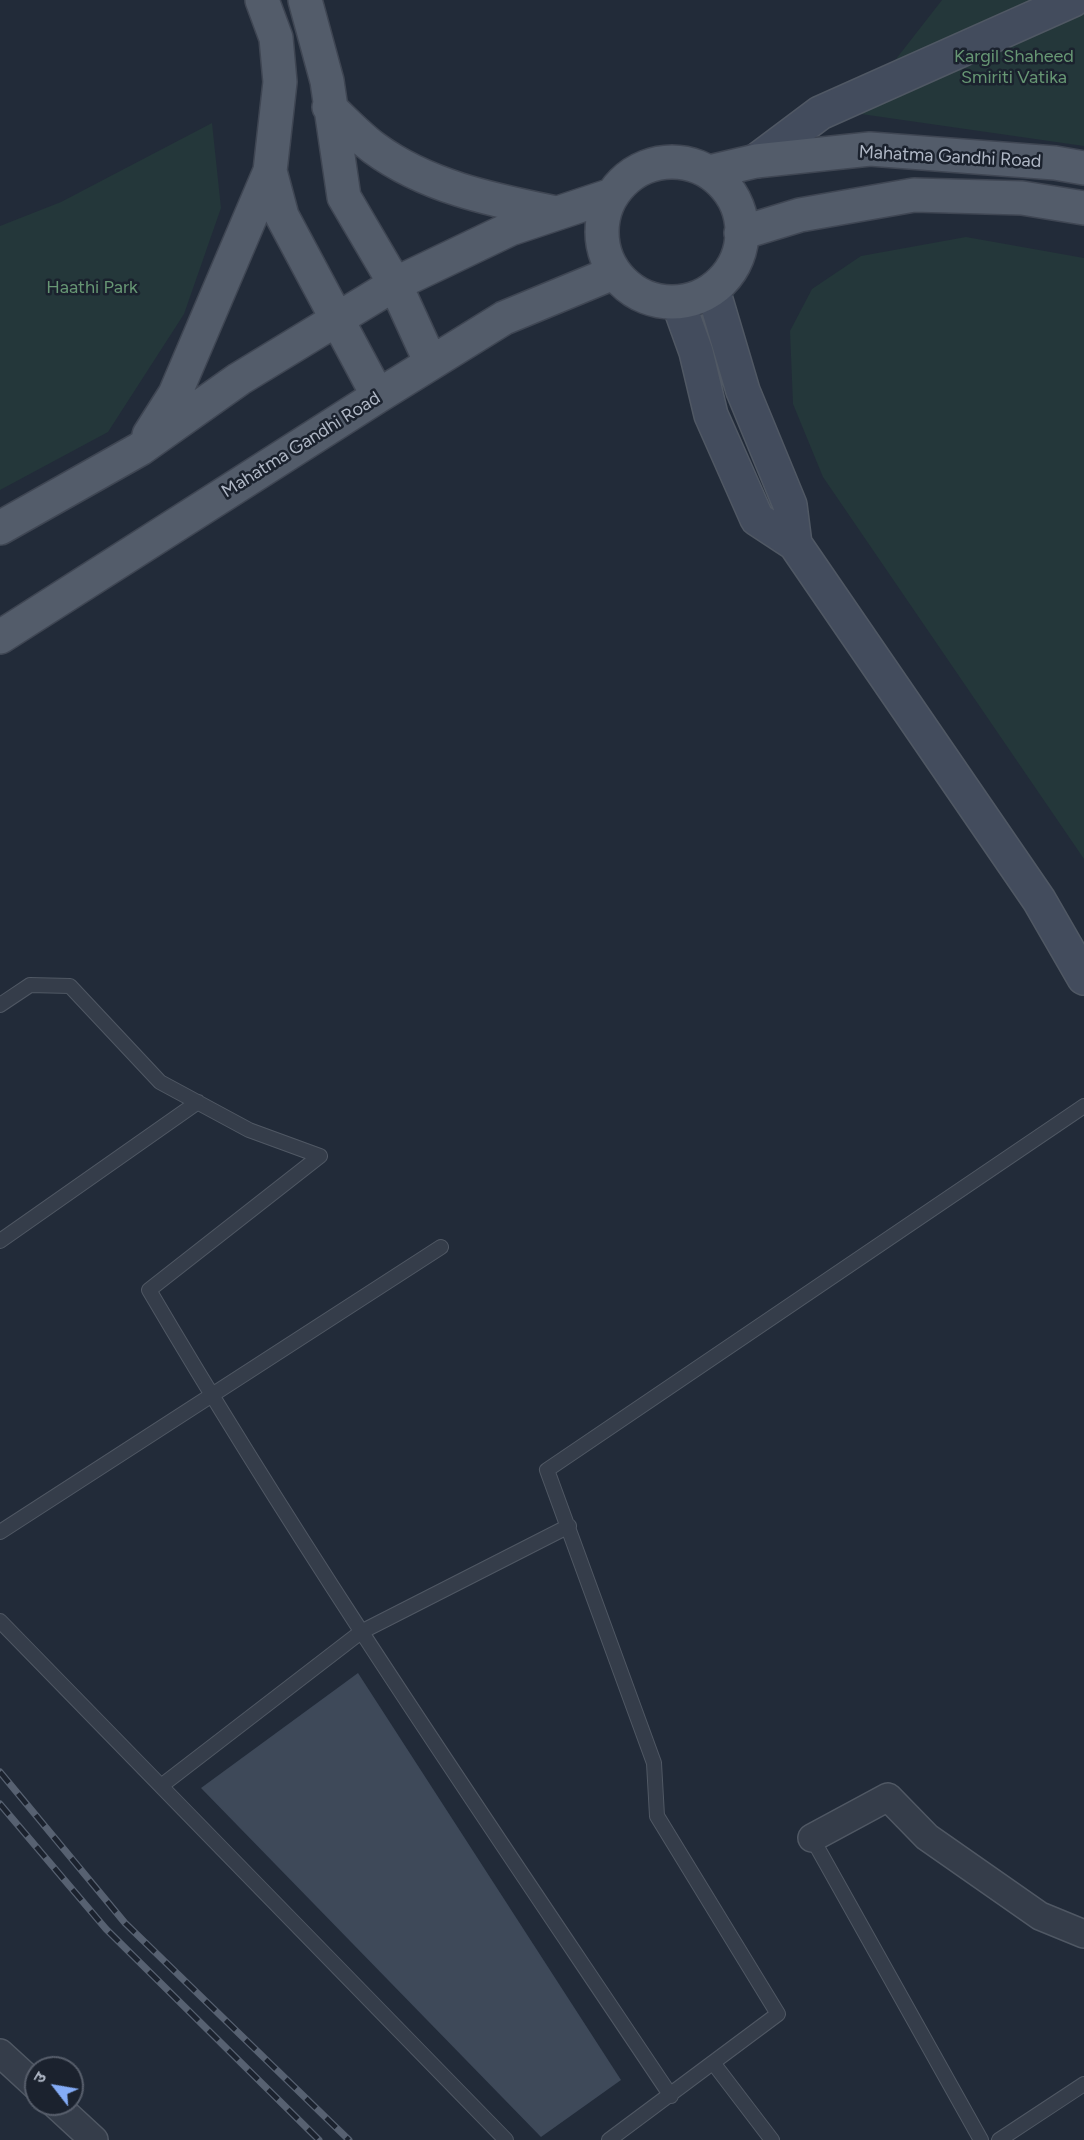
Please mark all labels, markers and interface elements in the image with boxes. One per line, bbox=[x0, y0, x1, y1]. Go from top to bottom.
park label: Kargil Shaheed Smiriti Vatika bbox=[954, 46, 1074, 88]
street label: Mahatma Gandhi Road bbox=[858, 141, 1042, 173]
park label: Haathi Park bbox=[46, 277, 138, 299]
street label: Mahatma Gandhi Road bbox=[218, 387, 384, 503]
north arrow bbox=[24, 2056, 84, 2116]
text: उ bbox=[29, 2069, 50, 2086]

